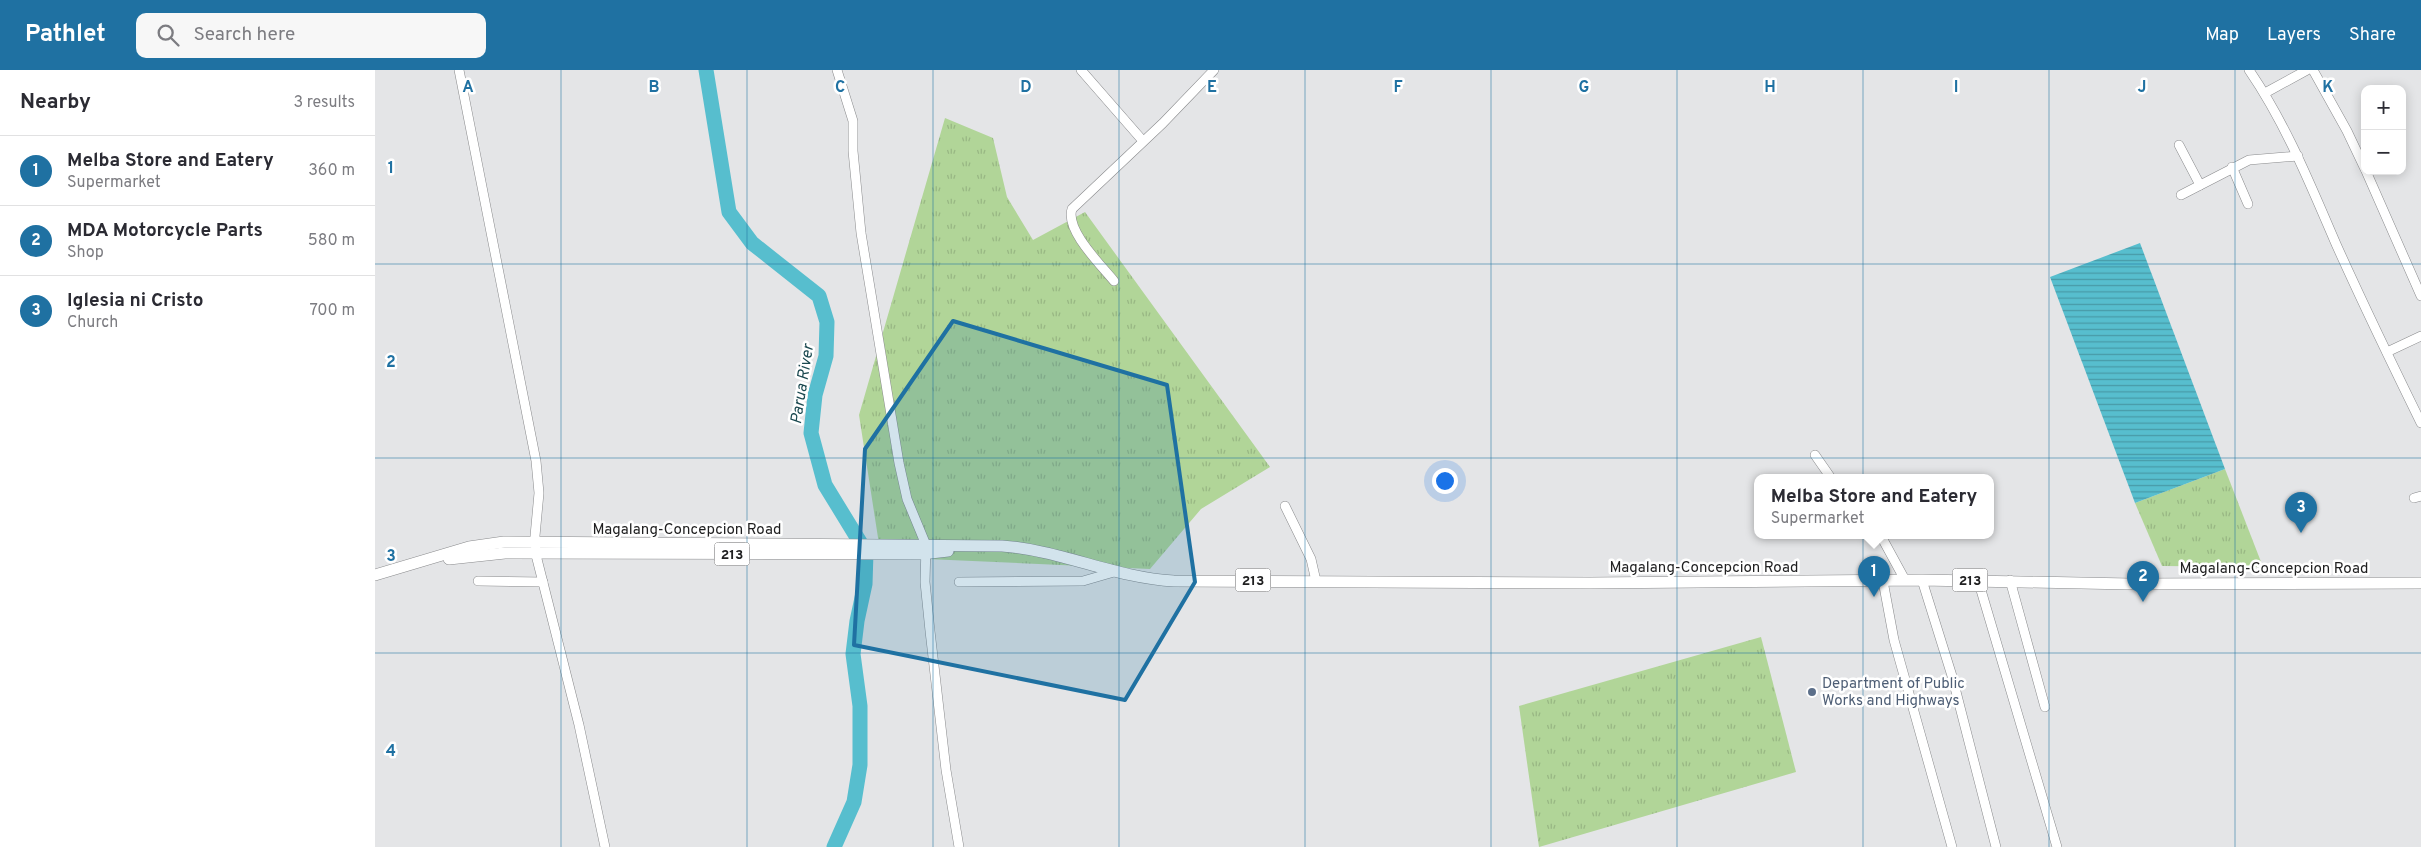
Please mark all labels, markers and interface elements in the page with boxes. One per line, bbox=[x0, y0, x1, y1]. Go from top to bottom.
search box bbox=[136, 13, 486, 58]
text: Pathlet bbox=[25, 20, 106, 50]
icon: search bbox=[154, 21, 182, 49]
text: Search here bbox=[194, 23, 295, 47]
text: Map bbox=[2205, 24, 2239, 47]
text: Layers bbox=[2267, 24, 2321, 47]
text: Share bbox=[2349, 24, 2396, 47]
text: A bbox=[462, 78, 474, 98]
text: B bbox=[648, 78, 660, 98]
text: C bbox=[835, 78, 845, 98]
text: D bbox=[1020, 78, 1032, 98]
text: E bbox=[1207, 78, 1217, 98]
text: F bbox=[1393, 78, 1403, 98]
text: G bbox=[1579, 78, 1589, 98]
text: H bbox=[1764, 78, 1776, 98]
text: I bbox=[1954, 78, 1958, 98]
text: J bbox=[2138, 78, 2146, 98]
text: K bbox=[2322, 78, 2334, 98]
map controls bbox=[2361, 85, 2406, 175]
button: + bbox=[2361, 85, 2406, 130]
text: Nearby bbox=[20, 89, 91, 116]
text: 3 results bbox=[293, 93, 355, 113]
button: − bbox=[2361, 130, 2406, 175]
text: Melba Store and Eatery bbox=[67, 149, 274, 173]
text: 1 bbox=[388, 159, 394, 179]
text: 1 bbox=[33, 161, 39, 181]
text: 360 m bbox=[308, 161, 355, 181]
text: Supermarket bbox=[67, 173, 161, 193]
text: MDA Motorcycle Parts bbox=[67, 219, 263, 243]
text: 2 bbox=[31, 231, 41, 251]
text: 580 m bbox=[308, 231, 355, 251]
text: Shop bbox=[67, 243, 104, 263]
text: Iglesia ni Cristo bbox=[67, 289, 204, 313]
text: 3 bbox=[31, 301, 41, 321]
text: 700 m bbox=[309, 301, 355, 321]
text: Church bbox=[67, 313, 118, 333]
water label: Parua River bbox=[787, 341, 819, 426]
text: 2 bbox=[386, 353, 396, 373]
your location bbox=[1432, 468, 1458, 494]
popup bbox=[1754, 474, 1994, 539]
text: Melba Store and Eatery bbox=[1771, 485, 1977, 509]
pin: 3 bbox=[2285, 492, 2317, 533]
text: Supermarket bbox=[1771, 509, 1864, 529]
street label: Magalang-Concepcion Road bbox=[593, 521, 781, 540]
road number: 213 bbox=[715, 542, 749, 566]
text: 3 bbox=[386, 547, 396, 567]
pin: 1 bbox=[1858, 556, 1890, 597]
street label: Magalang-Concepcion Road bbox=[1610, 559, 1798, 578]
street label: Magalang-Concepcion Road bbox=[2180, 560, 2368, 579]
pin: 2 bbox=[2127, 561, 2159, 602]
road number: 213 bbox=[1235, 568, 1271, 592]
road number: 213 bbox=[1953, 568, 1987, 592]
place label: Department of Public Works and Highways bbox=[1822, 675, 1965, 711]
marker: Department of Public Works and Highways bbox=[1806, 686, 1818, 698]
text: 4 bbox=[386, 742, 396, 762]

